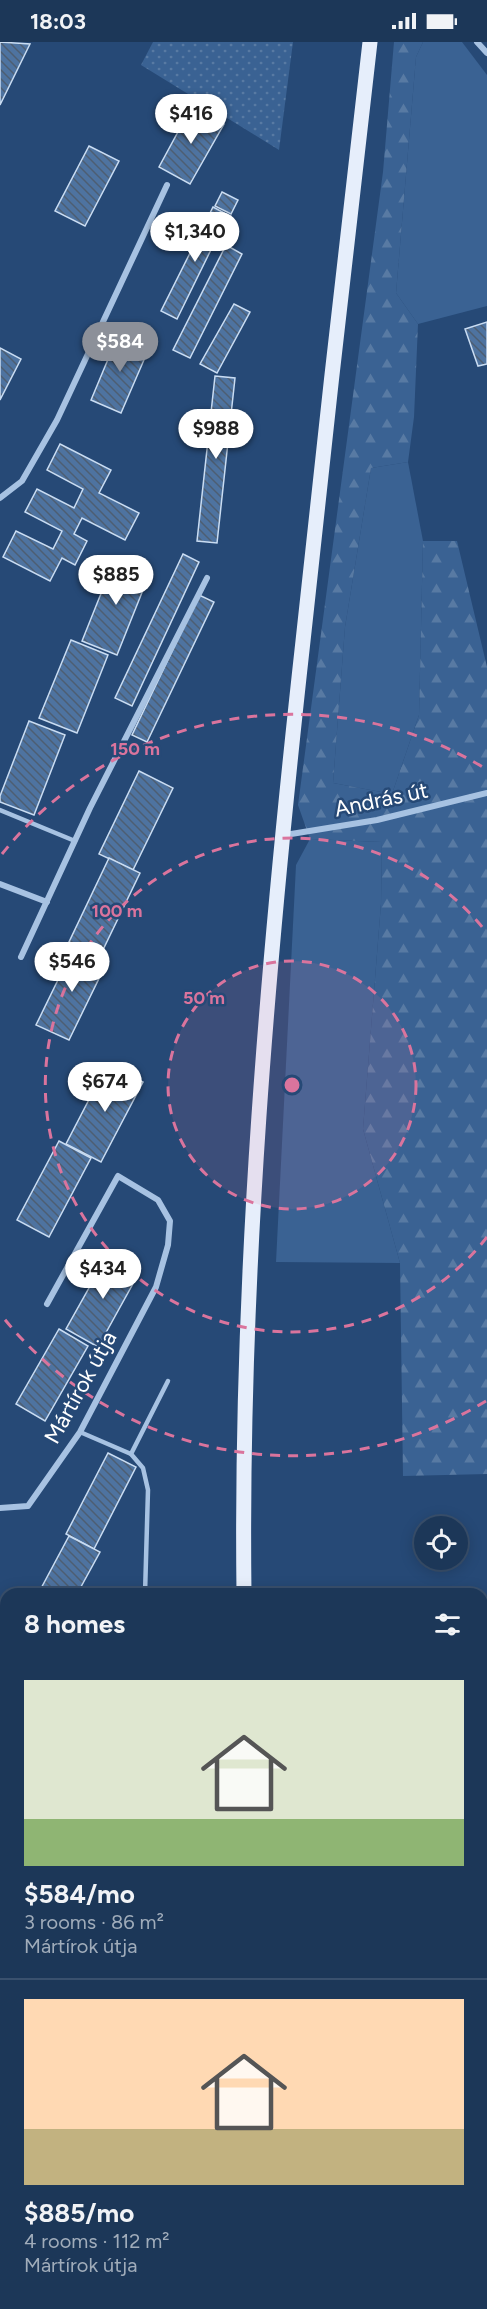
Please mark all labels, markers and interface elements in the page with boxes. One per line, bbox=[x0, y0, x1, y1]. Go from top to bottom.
text: 18:03 bbox=[30, 8, 86, 35]
pin: $416 bbox=[155, 94, 227, 145]
text: $416 bbox=[169, 101, 213, 125]
pin: $1,340 bbox=[146, 212, 244, 263]
text: $1,340 bbox=[164, 219, 226, 243]
pin: $584 bbox=[84, 322, 156, 373]
text: $584 bbox=[96, 329, 144, 353]
pin: $988 bbox=[180, 409, 252, 460]
text: $988 bbox=[192, 416, 240, 440]
pin: $885 bbox=[80, 555, 152, 606]
text: $885 bbox=[92, 562, 140, 586]
text: 150 m bbox=[110, 738, 160, 760]
street label: András út bbox=[332, 776, 430, 823]
text: 100 m bbox=[92, 900, 142, 922]
pin: $546 bbox=[36, 942, 108, 993]
text: $546 bbox=[49, 949, 95, 973]
text: 50 m bbox=[183, 987, 225, 1009]
pin: $674 bbox=[69, 1062, 141, 1113]
text: $674 bbox=[82, 1069, 128, 1093]
centre of rings bbox=[282, 1075, 302, 1095]
pin: $434 bbox=[67, 1249, 139, 1300]
text: $434 bbox=[79, 1256, 127, 1280]
street label: Mártírok útja bbox=[38, 1326, 122, 1448]
map controls bbox=[414, 1516, 468, 1570]
button: locate bbox=[414, 1516, 468, 1570]
text: 8 homes bbox=[24, 1608, 125, 1640]
icon: filters bbox=[431, 1608, 464, 1641]
icon: home bbox=[190, 1719, 298, 1827]
text: $584/mo bbox=[24, 1878, 135, 1910]
text: 3 rooms · 86 m² bbox=[24, 1910, 164, 1934]
text: Mártírok útja bbox=[24, 1934, 137, 1958]
icon: home bbox=[190, 2038, 298, 2146]
text: $885/mo bbox=[24, 2197, 134, 2229]
text: 4 rooms · 112 m² bbox=[24, 2229, 170, 2253]
text: Mártírok útja bbox=[24, 2253, 137, 2277]

